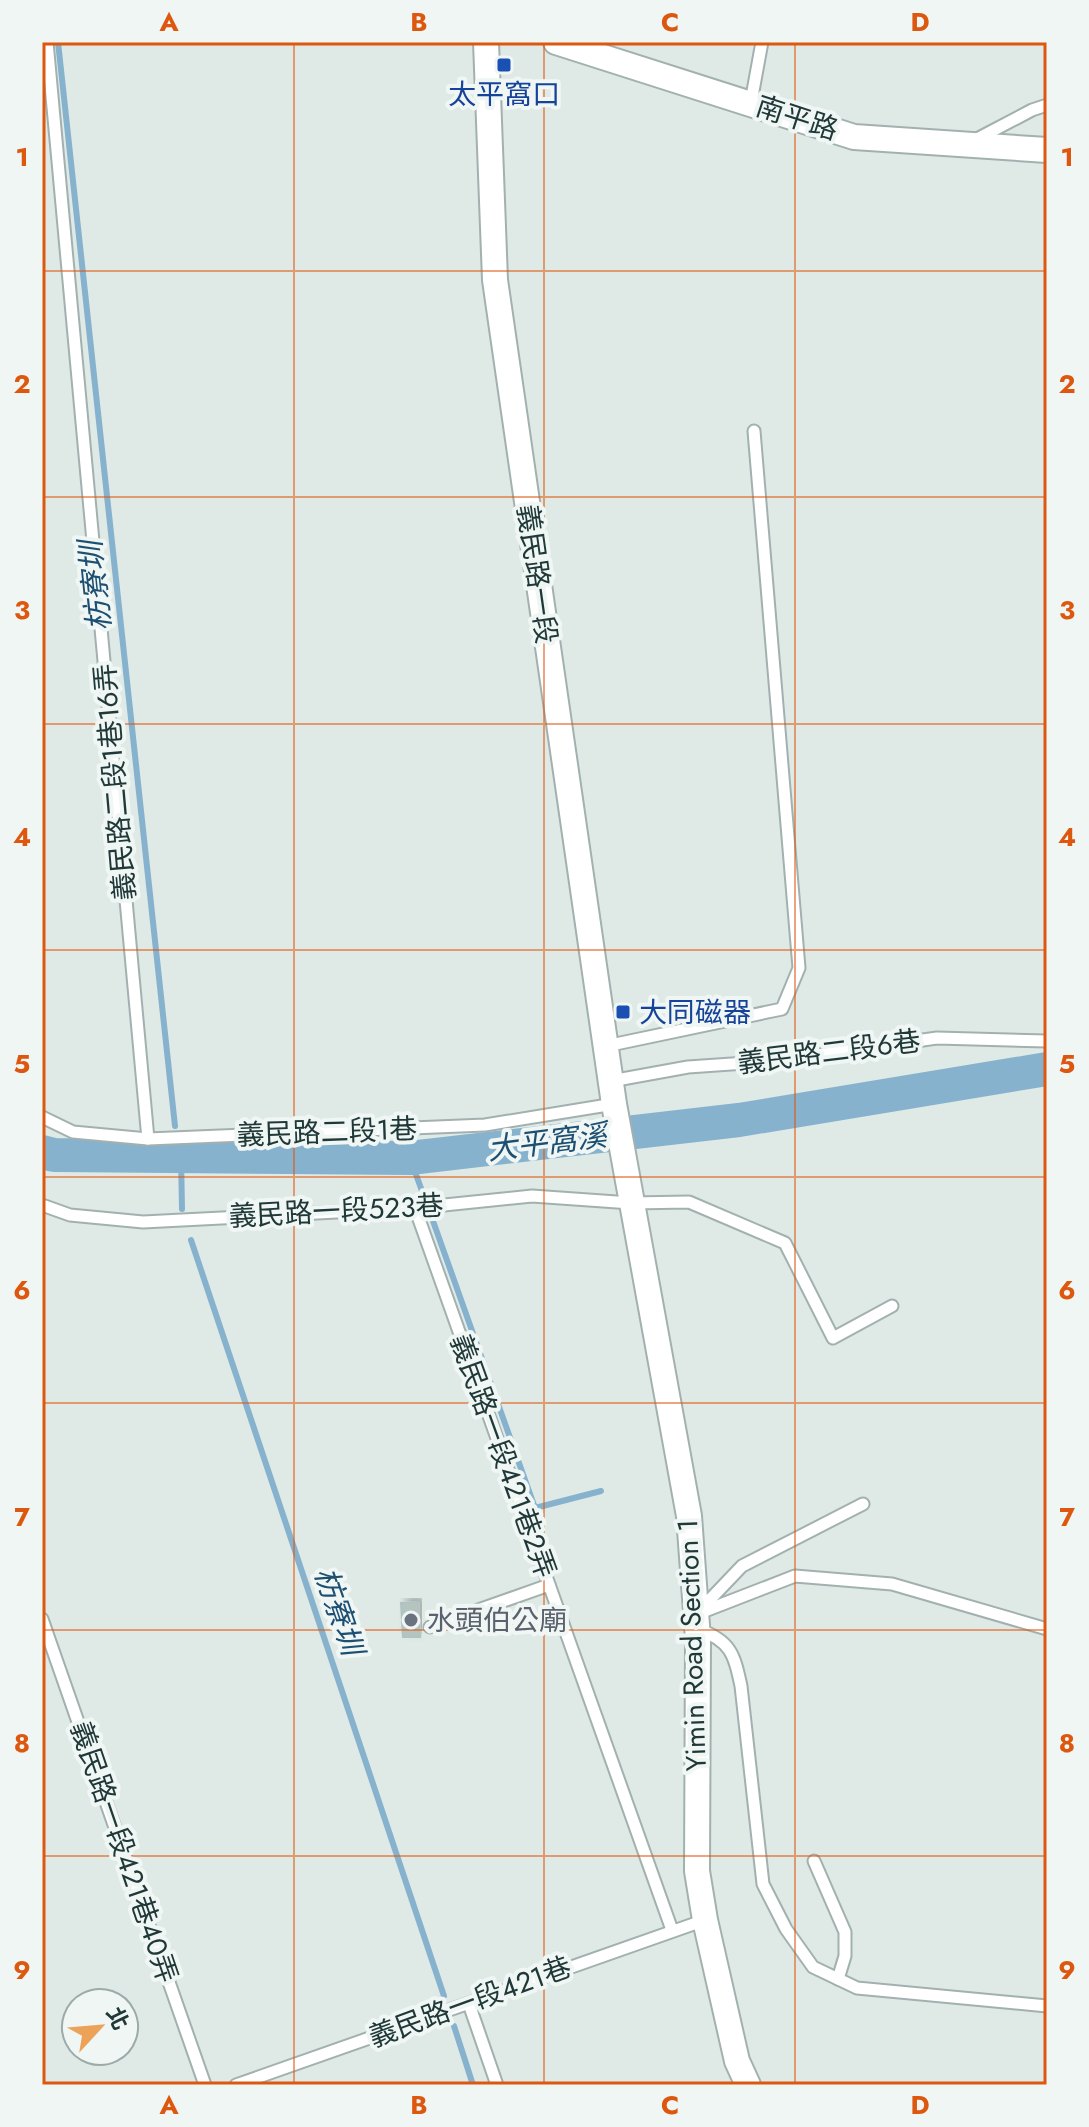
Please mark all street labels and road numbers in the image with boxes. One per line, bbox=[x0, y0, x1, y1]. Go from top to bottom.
street label: 南平路 bbox=[751, 86, 843, 150]
street label: 義民路一段 bbox=[507, 502, 567, 646]
street label: 義民路二段1巷16弄 bbox=[84, 662, 146, 902]
street label: 義民路二段6巷 bbox=[735, 1020, 923, 1084]
street label: 義民路二段1巷 bbox=[236, 1108, 418, 1156]
street label: 義民路一段523巷 bbox=[228, 1185, 444, 1237]
street label: 義民路一段421巷2弄 bbox=[440, 1328, 566, 1584]
street label: Yimin Road Section 1 bbox=[667, 1518, 717, 1772]
street label: 義民路一段421巷40弄 bbox=[60, 1716, 188, 1988]
street label: 義民路一段421巷 bbox=[363, 1946, 577, 2058]

